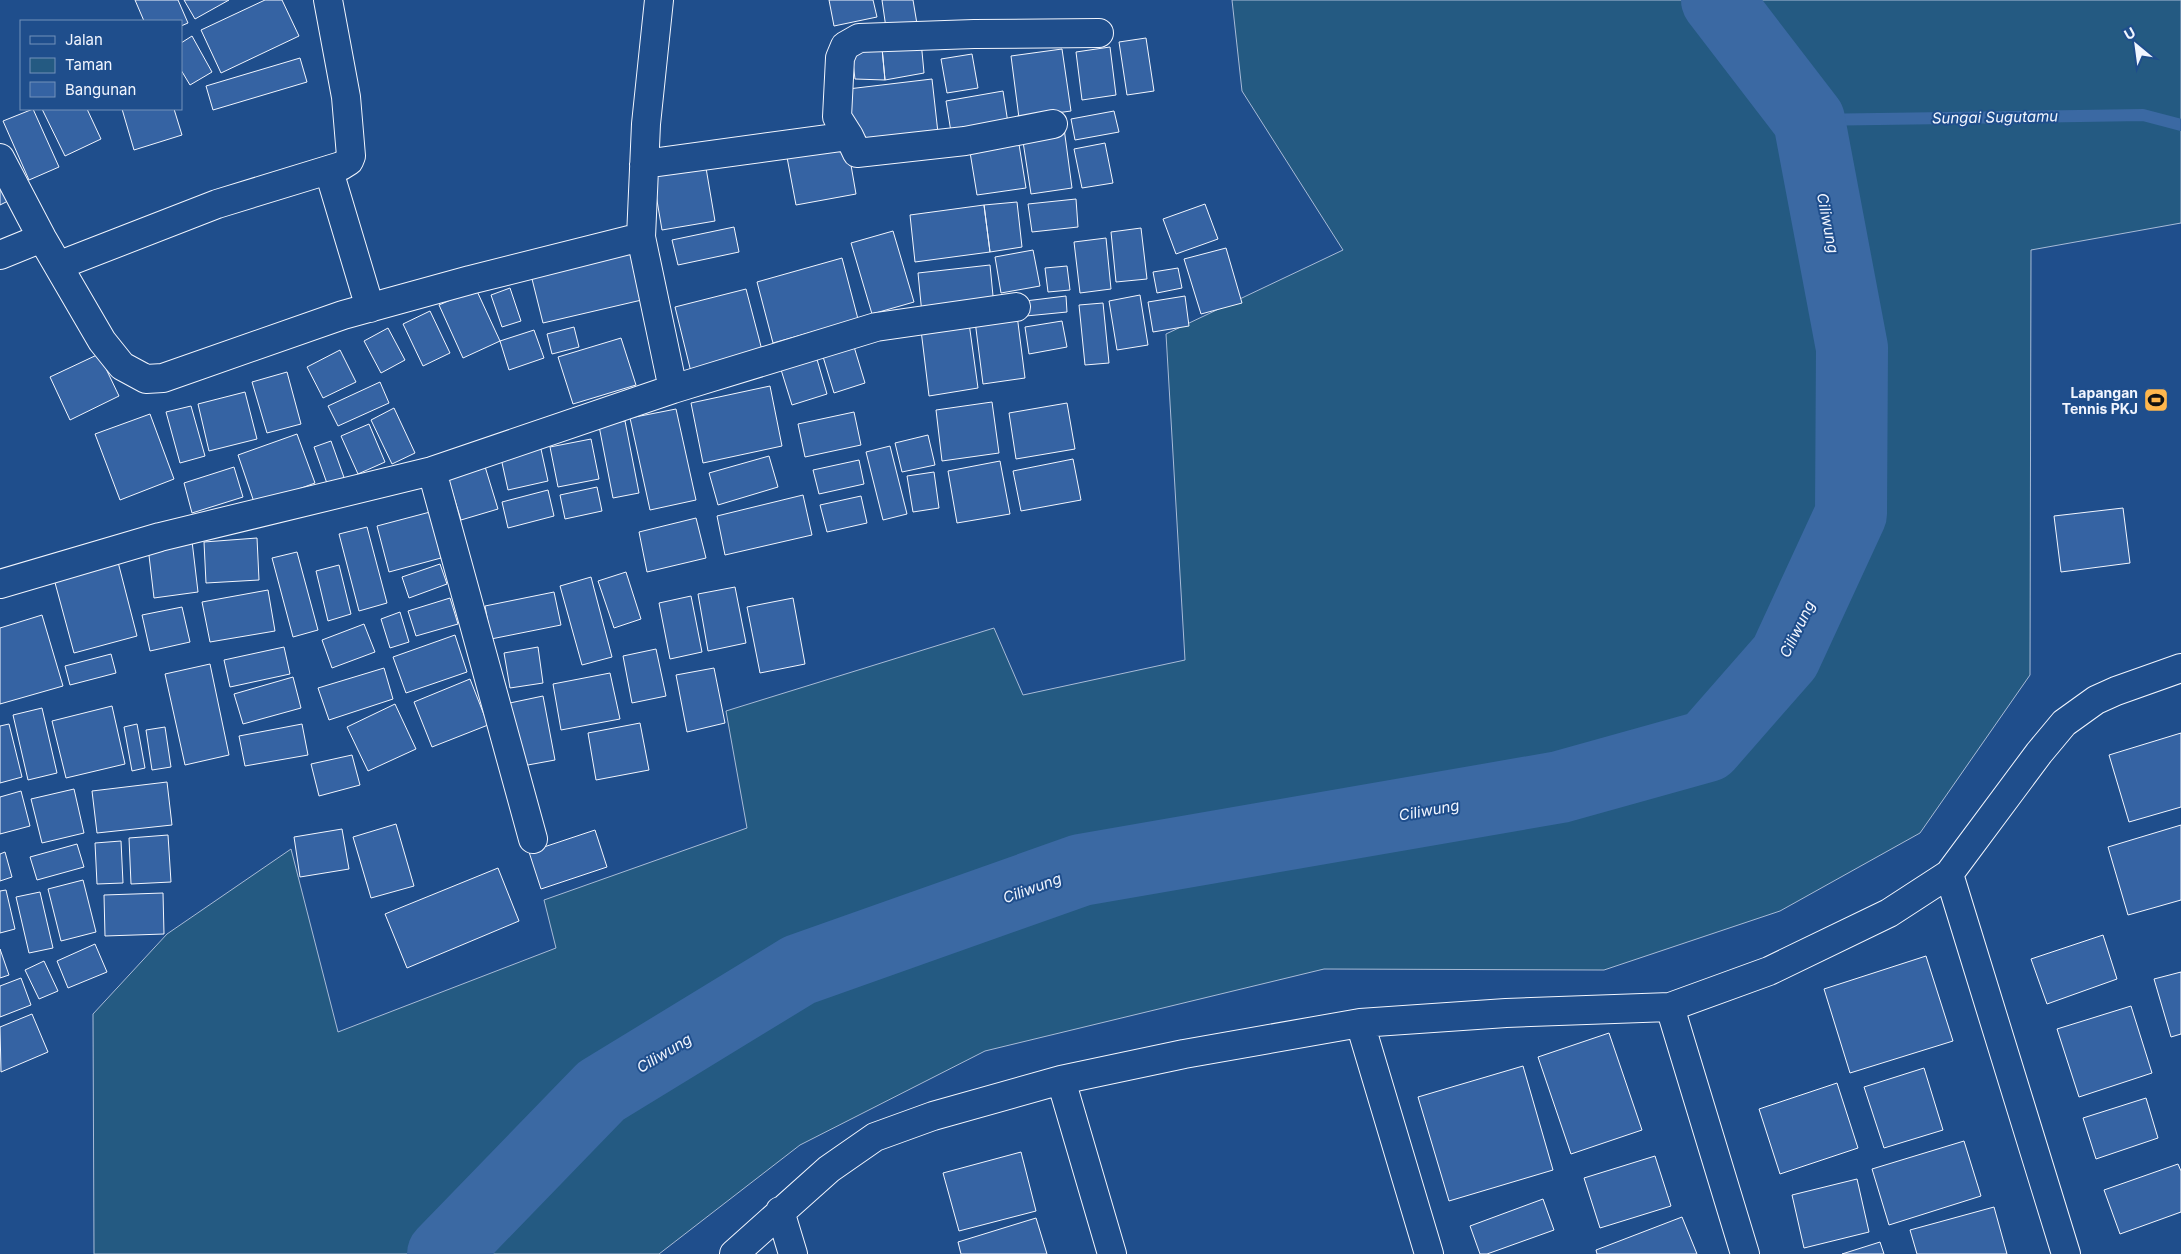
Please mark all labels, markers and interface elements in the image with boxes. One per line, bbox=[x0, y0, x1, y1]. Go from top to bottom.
legend bbox=[20, 20, 182, 110]
north arrow bbox=[2111, 20, 2161, 70]
text: U bbox=[2121, 23, 2138, 43]
text: Jalan bbox=[65, 30, 103, 49]
text: Taman bbox=[65, 55, 112, 74]
text: Bangunan bbox=[65, 80, 136, 99]
water label: Sungai Sugutamu bbox=[1932, 106, 2058, 128]
water label: Ciliwung bbox=[1813, 191, 1843, 255]
place label: Lapangan Tennis PKJ bbox=[2062, 384, 2138, 417]
sports icon: Lapangan Tennis PKJ bbox=[2143, 387, 2169, 413]
water label: Ciliwung bbox=[1775, 597, 1819, 661]
water label: Ciliwung bbox=[1397, 795, 1461, 825]
water label: Ciliwung bbox=[1000, 869, 1064, 907]
water label: Ciliwung bbox=[633, 1029, 695, 1077]

